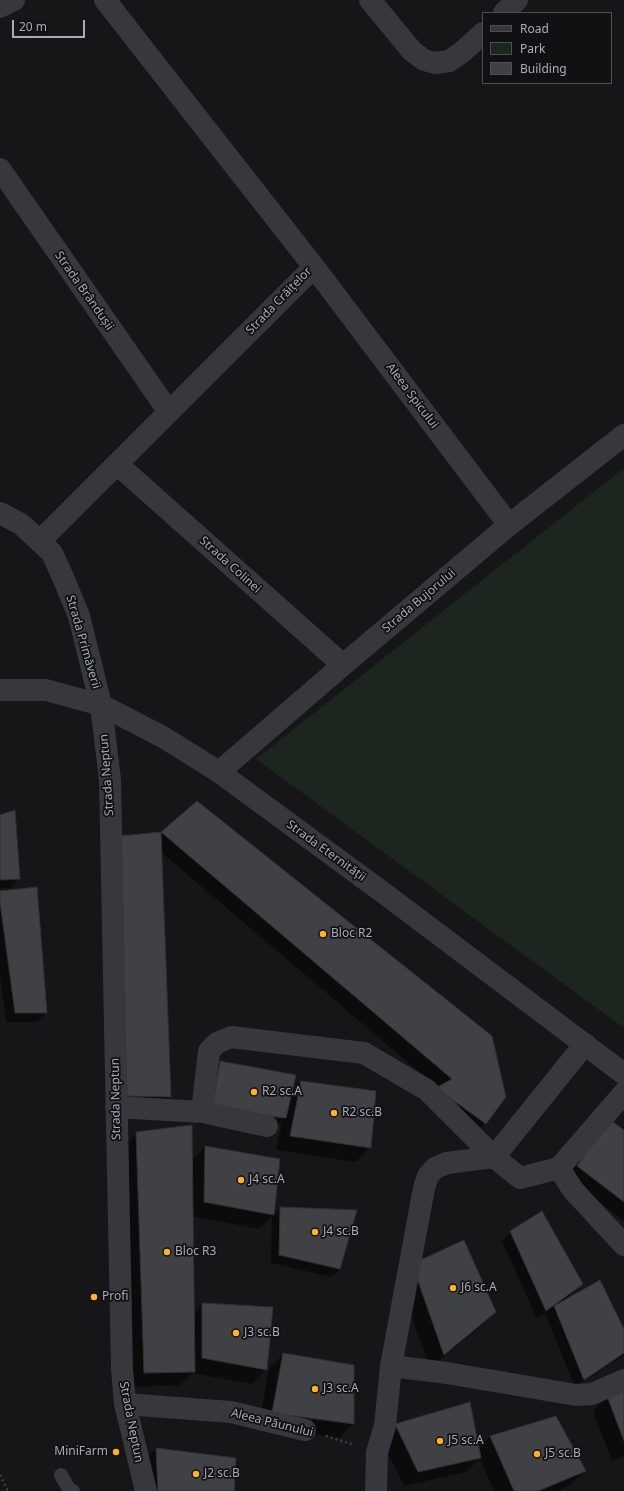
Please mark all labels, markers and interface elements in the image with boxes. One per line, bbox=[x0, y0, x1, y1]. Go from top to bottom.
scale bar bbox=[14, 12, 87, 38]
legend bbox=[482, 12, 612, 84]
text: 20 m bbox=[19, 18, 47, 35]
text: Road bbox=[520, 20, 549, 37]
text: Park bbox=[520, 40, 545, 57]
text: Building bbox=[520, 60, 567, 77]
street label: Strada Brândușii bbox=[51, 249, 117, 333]
street label: Strada Crăițelor bbox=[243, 264, 315, 338]
street label: Aleea Spicului bbox=[383, 361, 441, 431]
street label: Strada Colinei bbox=[196, 534, 264, 596]
street label: Strada Bujorului bbox=[379, 566, 459, 636]
street label: Strada Primăverii bbox=[63, 593, 103, 691]
street label: Strada Neptun bbox=[97, 734, 117, 816]
street label: Strada Eternității bbox=[284, 817, 368, 885]
place label: Bloc R2 bbox=[331, 927, 372, 941]
marker: Bloc R2 bbox=[318, 929, 328, 939]
street label: Strada Neptun bbox=[108, 1058, 124, 1140]
place label: R2 sc.A bbox=[262, 1085, 302, 1099]
marker: R2 sc.A bbox=[249, 1087, 259, 1097]
place label: R2 sc.B bbox=[342, 1106, 382, 1120]
marker: R2 sc.B bbox=[329, 1108, 339, 1118]
place label: J4 sc.A bbox=[249, 1173, 285, 1187]
marker: J4 sc.A bbox=[236, 1175, 246, 1185]
place label: J4 sc.B bbox=[323, 1225, 359, 1239]
marker: J4 sc.B bbox=[310, 1227, 320, 1237]
place label: Bloc R3 bbox=[175, 1245, 216, 1259]
marker: Bloc R3 bbox=[162, 1247, 172, 1257]
place label: J6 sc.A bbox=[461, 1281, 497, 1295]
marker: J6 sc.A bbox=[448, 1283, 458, 1293]
place label: Profi bbox=[102, 1290, 128, 1304]
marker: Profi bbox=[89, 1292, 99, 1302]
place label: J3 sc.B bbox=[244, 1326, 280, 1340]
marker: J3 sc.B bbox=[231, 1328, 241, 1338]
street label: Strada Neptun bbox=[116, 1380, 146, 1464]
place label: J3 sc.A bbox=[323, 1382, 359, 1396]
marker: J3 sc.A bbox=[310, 1384, 320, 1394]
street label: Aleea Păunului bbox=[230, 1406, 314, 1440]
place label: J5 sc.A bbox=[448, 1434, 484, 1448]
marker: J5 sc.A bbox=[435, 1436, 445, 1446]
place label: MiniFarm bbox=[54, 1445, 108, 1459]
marker: MiniFarm bbox=[111, 1447, 121, 1457]
place label: J5 sc.B bbox=[545, 1447, 581, 1461]
marker: J5 sc.B bbox=[532, 1449, 542, 1459]
place label: J2 sc.B bbox=[204, 1467, 240, 1481]
marker: J2 sc.B bbox=[191, 1469, 201, 1479]

